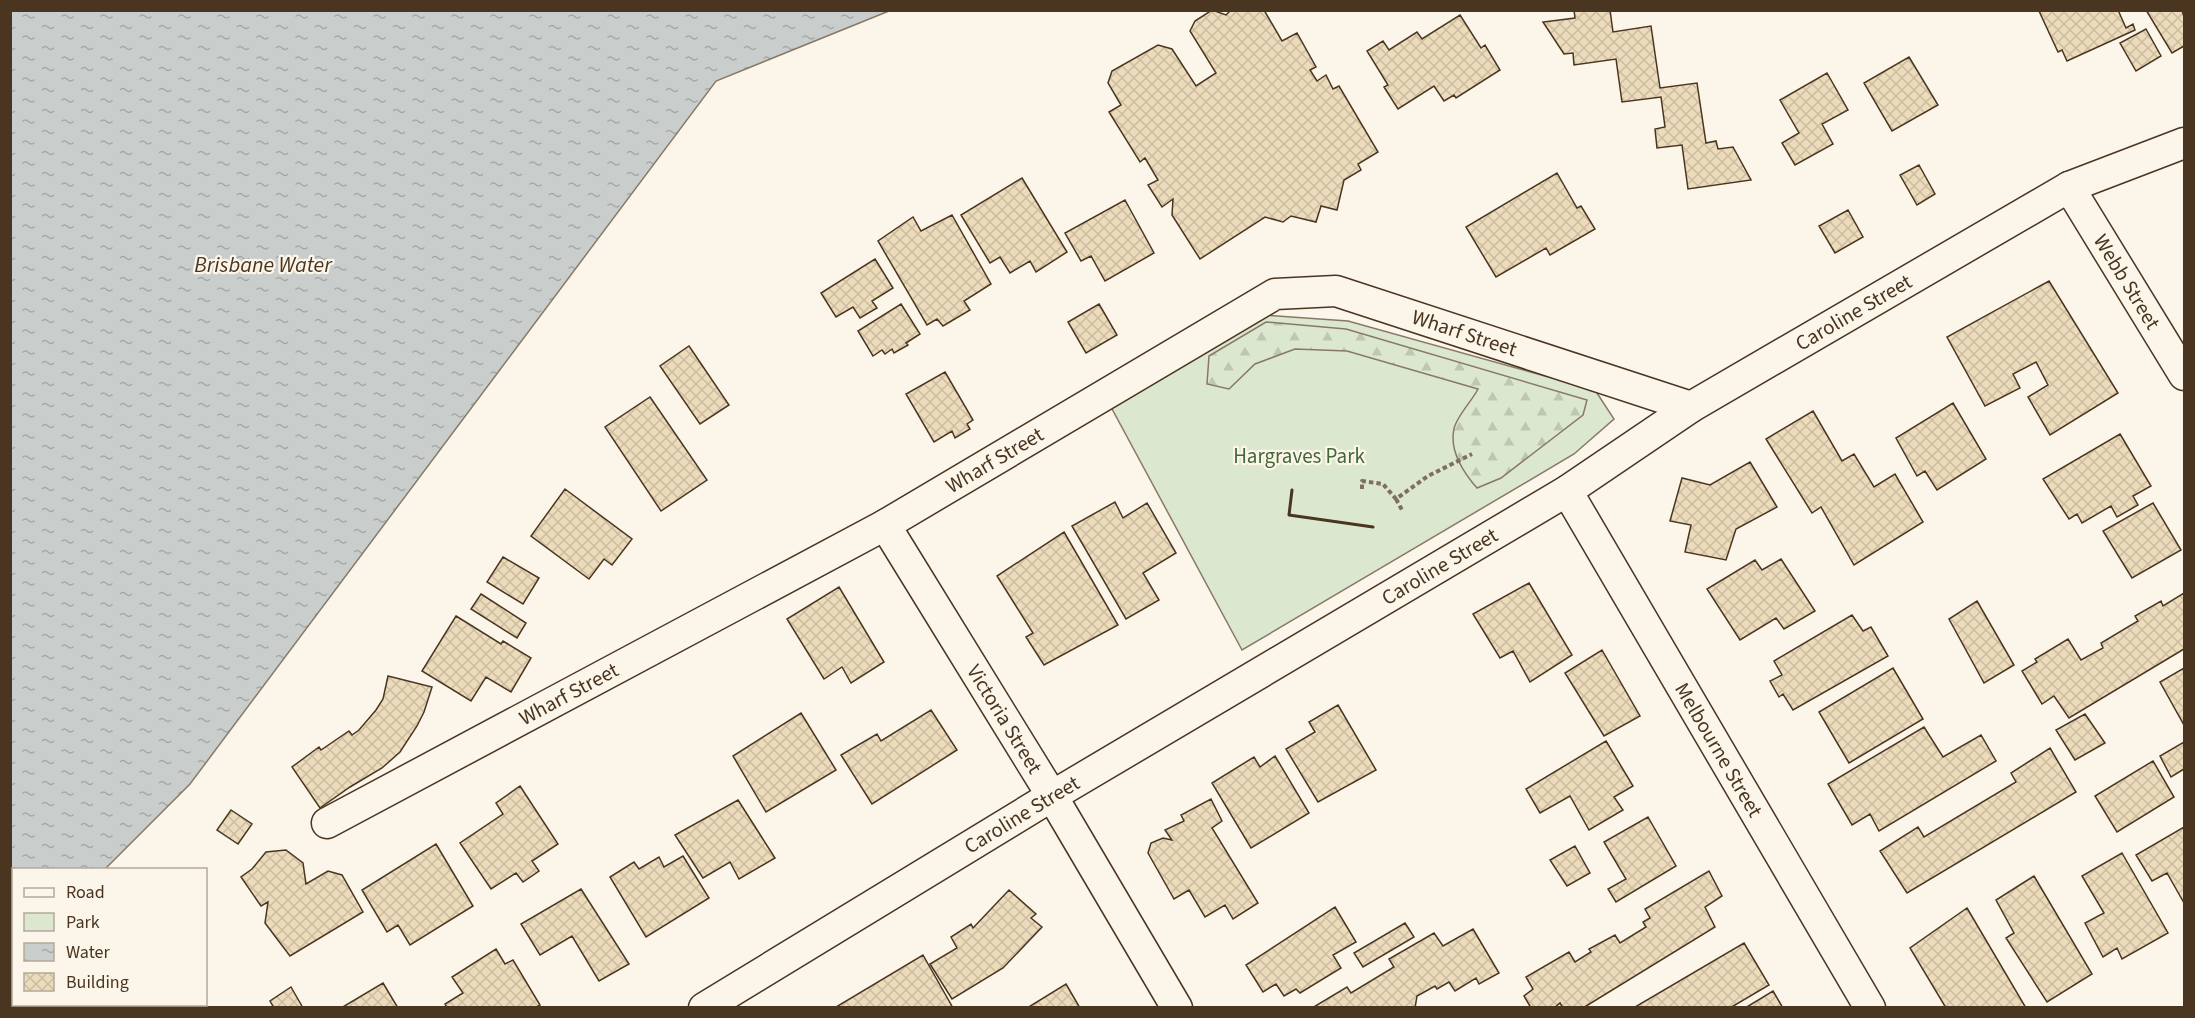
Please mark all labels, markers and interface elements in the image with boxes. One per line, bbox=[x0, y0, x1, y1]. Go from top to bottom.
street label: Webb Street bbox=[2086, 228, 2168, 335]
water label: Brisbane Water bbox=[194, 249, 333, 281]
street label: Caroline Street bbox=[1790, 267, 1918, 358]
street label: Wharf Street bbox=[1408, 302, 1521, 364]
street label: Wharf Street bbox=[940, 419, 1049, 501]
park label: Hargraves Park bbox=[1233, 441, 1365, 471]
street label: Caroline Street bbox=[1376, 520, 1503, 613]
street label: Wharf Street bbox=[514, 655, 624, 733]
street label: Victoria Street bbox=[959, 659, 1050, 780]
street label: Melbourne Street bbox=[1667, 677, 1770, 823]
street label: Caroline Street bbox=[958, 768, 1085, 861]
legend bbox=[12, 868, 207, 1006]
text: Road bbox=[66, 880, 105, 905]
text: Park bbox=[66, 910, 100, 935]
text: Water bbox=[66, 940, 110, 965]
text: Building bbox=[66, 970, 129, 995]

